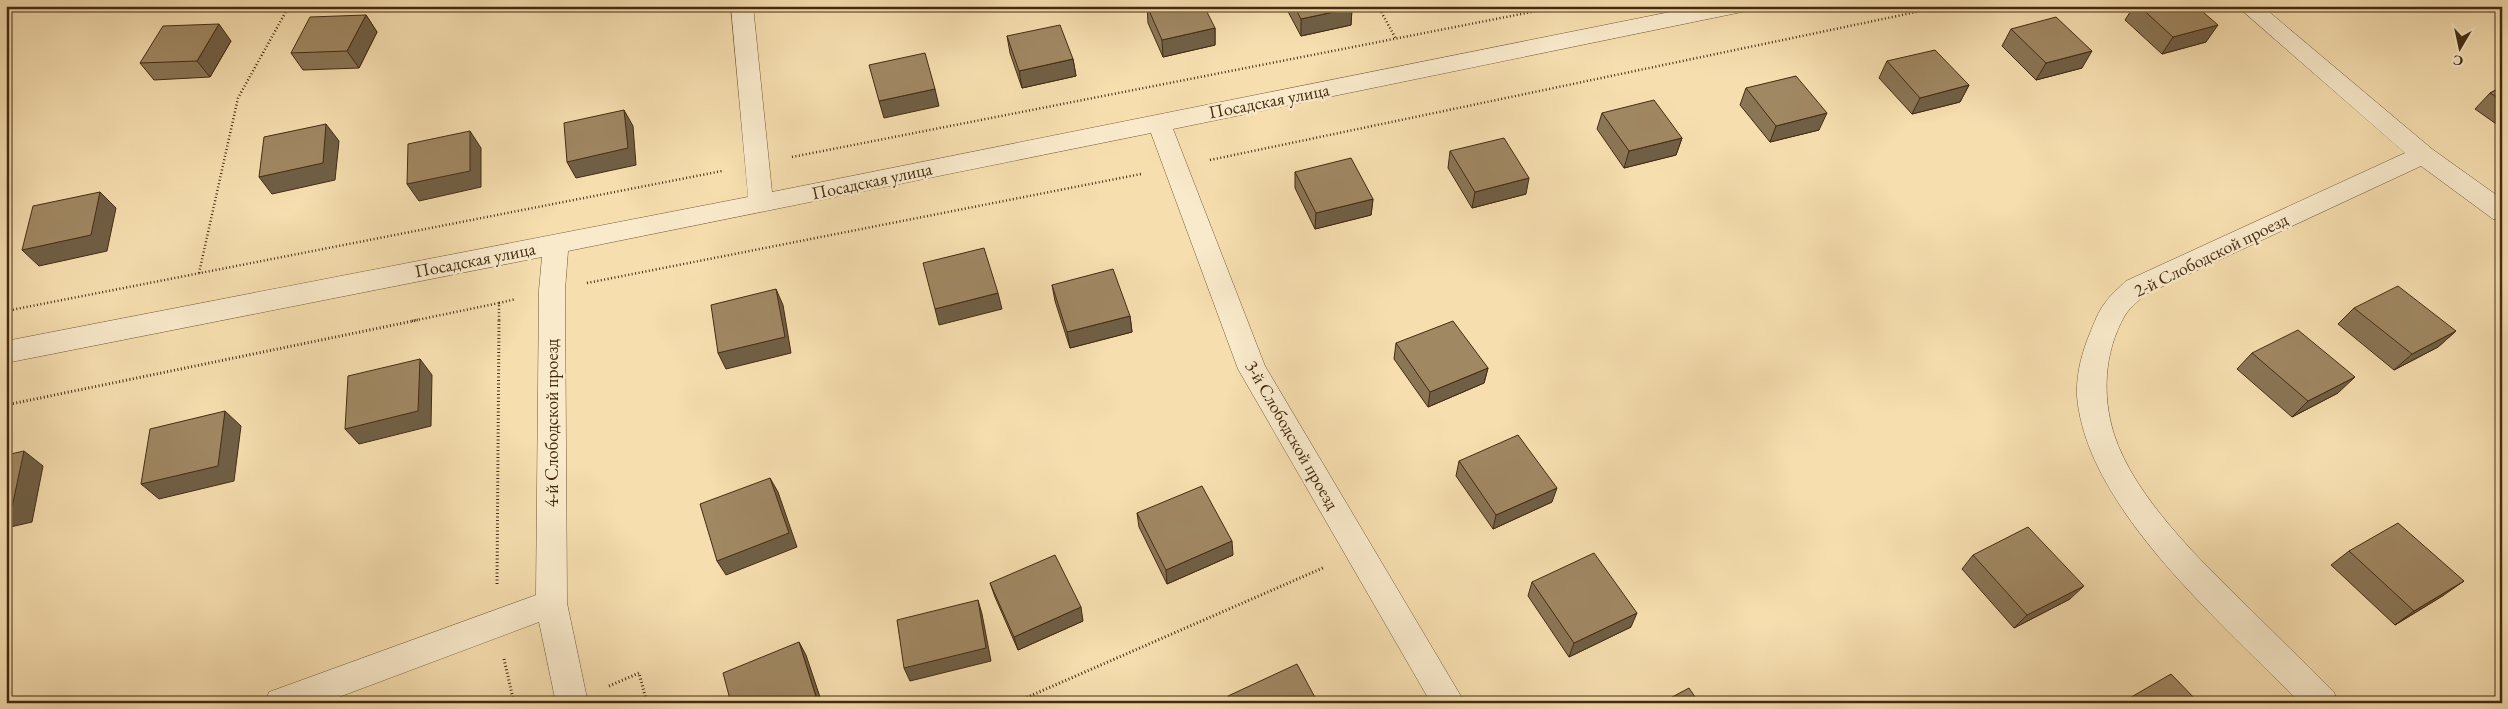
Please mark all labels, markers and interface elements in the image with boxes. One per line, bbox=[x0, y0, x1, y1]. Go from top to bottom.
north arrow bbox=[2436, 22, 2486, 72]
text: С bbox=[2452, 51, 2464, 71]
street label: Посадская улица bbox=[1207, 77, 1332, 123]
street label: Посадская улица bbox=[810, 156, 935, 204]
street label: 2-й Слободской проезд bbox=[2130, 207, 2292, 302]
street label: Посадская улица bbox=[413, 236, 538, 282]
street label: 4-й Слободской проезд bbox=[540, 339, 563, 507]
street label: 3-й Слободской проезд bbox=[1240, 356, 1345, 514]

